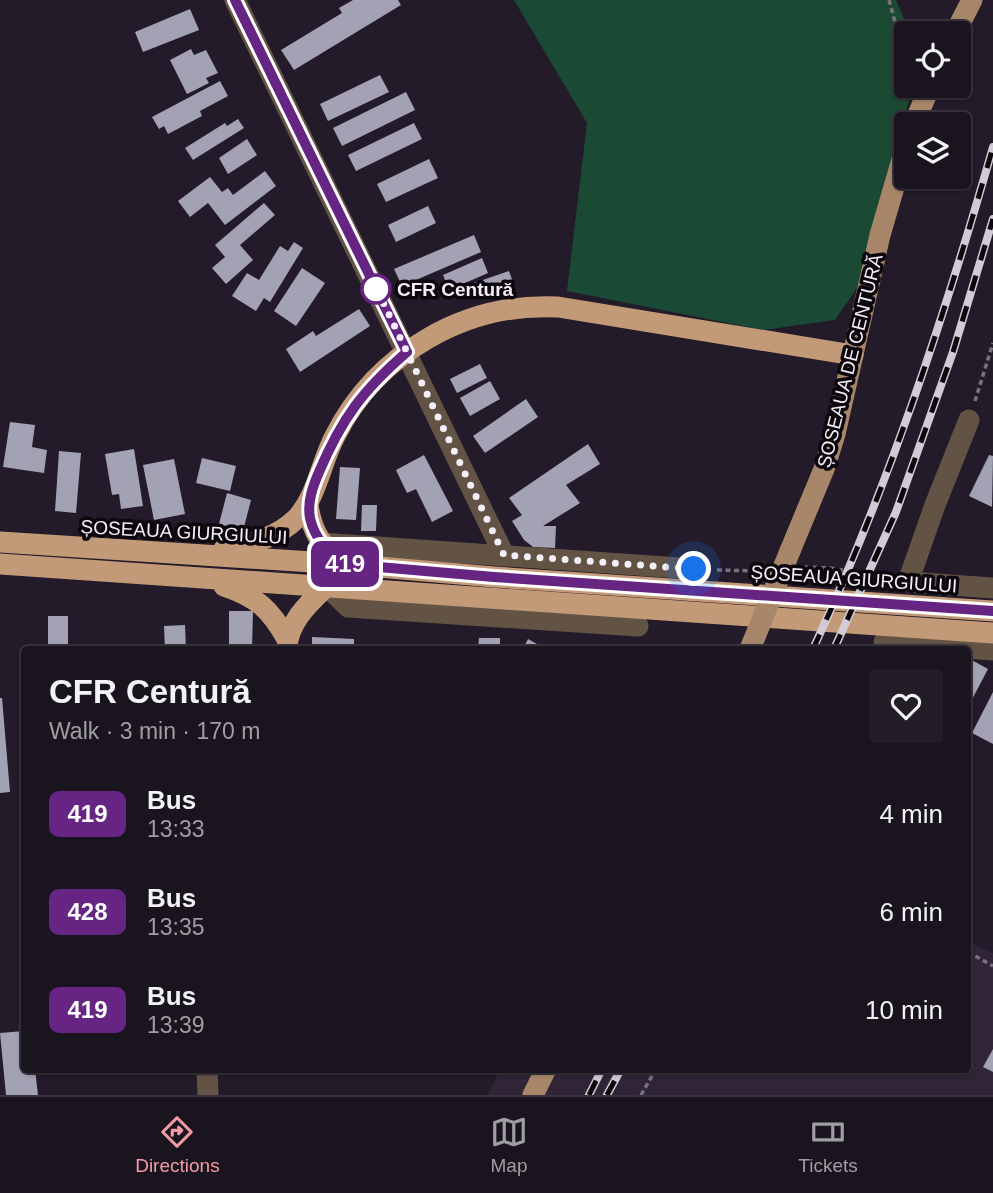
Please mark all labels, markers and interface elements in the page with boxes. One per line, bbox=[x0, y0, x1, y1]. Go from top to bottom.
map controls bbox=[894, 21, 971, 189]
button: locate bbox=[894, 21, 971, 98]
button: layers bbox=[894, 112, 971, 189]
street label: ȘOSEAUA DE CENTURĂ bbox=[813, 252, 887, 470]
marker: CFR Centură bbox=[361, 274, 391, 304]
place label: CFR Centură bbox=[397, 279, 514, 300]
street label: ȘOSEAUA GIURGIULUI bbox=[80, 516, 288, 548]
line badge: 419 bbox=[305, 541, 385, 587]
text: 419 bbox=[325, 550, 365, 577]
your location bbox=[676, 551, 711, 586]
street label: ȘOSEAUA GIURGIULUI bbox=[750, 561, 958, 597]
button: heart bbox=[869, 669, 943, 743]
text: CFR Centură bbox=[49, 673, 251, 710]
text: Walk · 3 min · 170 m bbox=[49, 718, 260, 744]
text: Bus bbox=[147, 785, 196, 815]
text: 4 min bbox=[879, 799, 943, 829]
text: 419 bbox=[67, 800, 108, 827]
text: 13:33 bbox=[147, 816, 205, 842]
text: Bus bbox=[147, 883, 196, 913]
text: 6 min bbox=[879, 897, 943, 927]
text: 428 bbox=[67, 898, 108, 925]
text: 13:35 bbox=[147, 914, 205, 940]
text: Bus bbox=[147, 981, 196, 1011]
text: 10 min bbox=[865, 995, 943, 1025]
text: 419 bbox=[67, 996, 108, 1023]
text: 13:39 bbox=[147, 1012, 205, 1038]
tab: Directions bbox=[135, 1113, 220, 1177]
tab: Map bbox=[490, 1113, 528, 1177]
tab: Tickets bbox=[798, 1113, 858, 1177]

